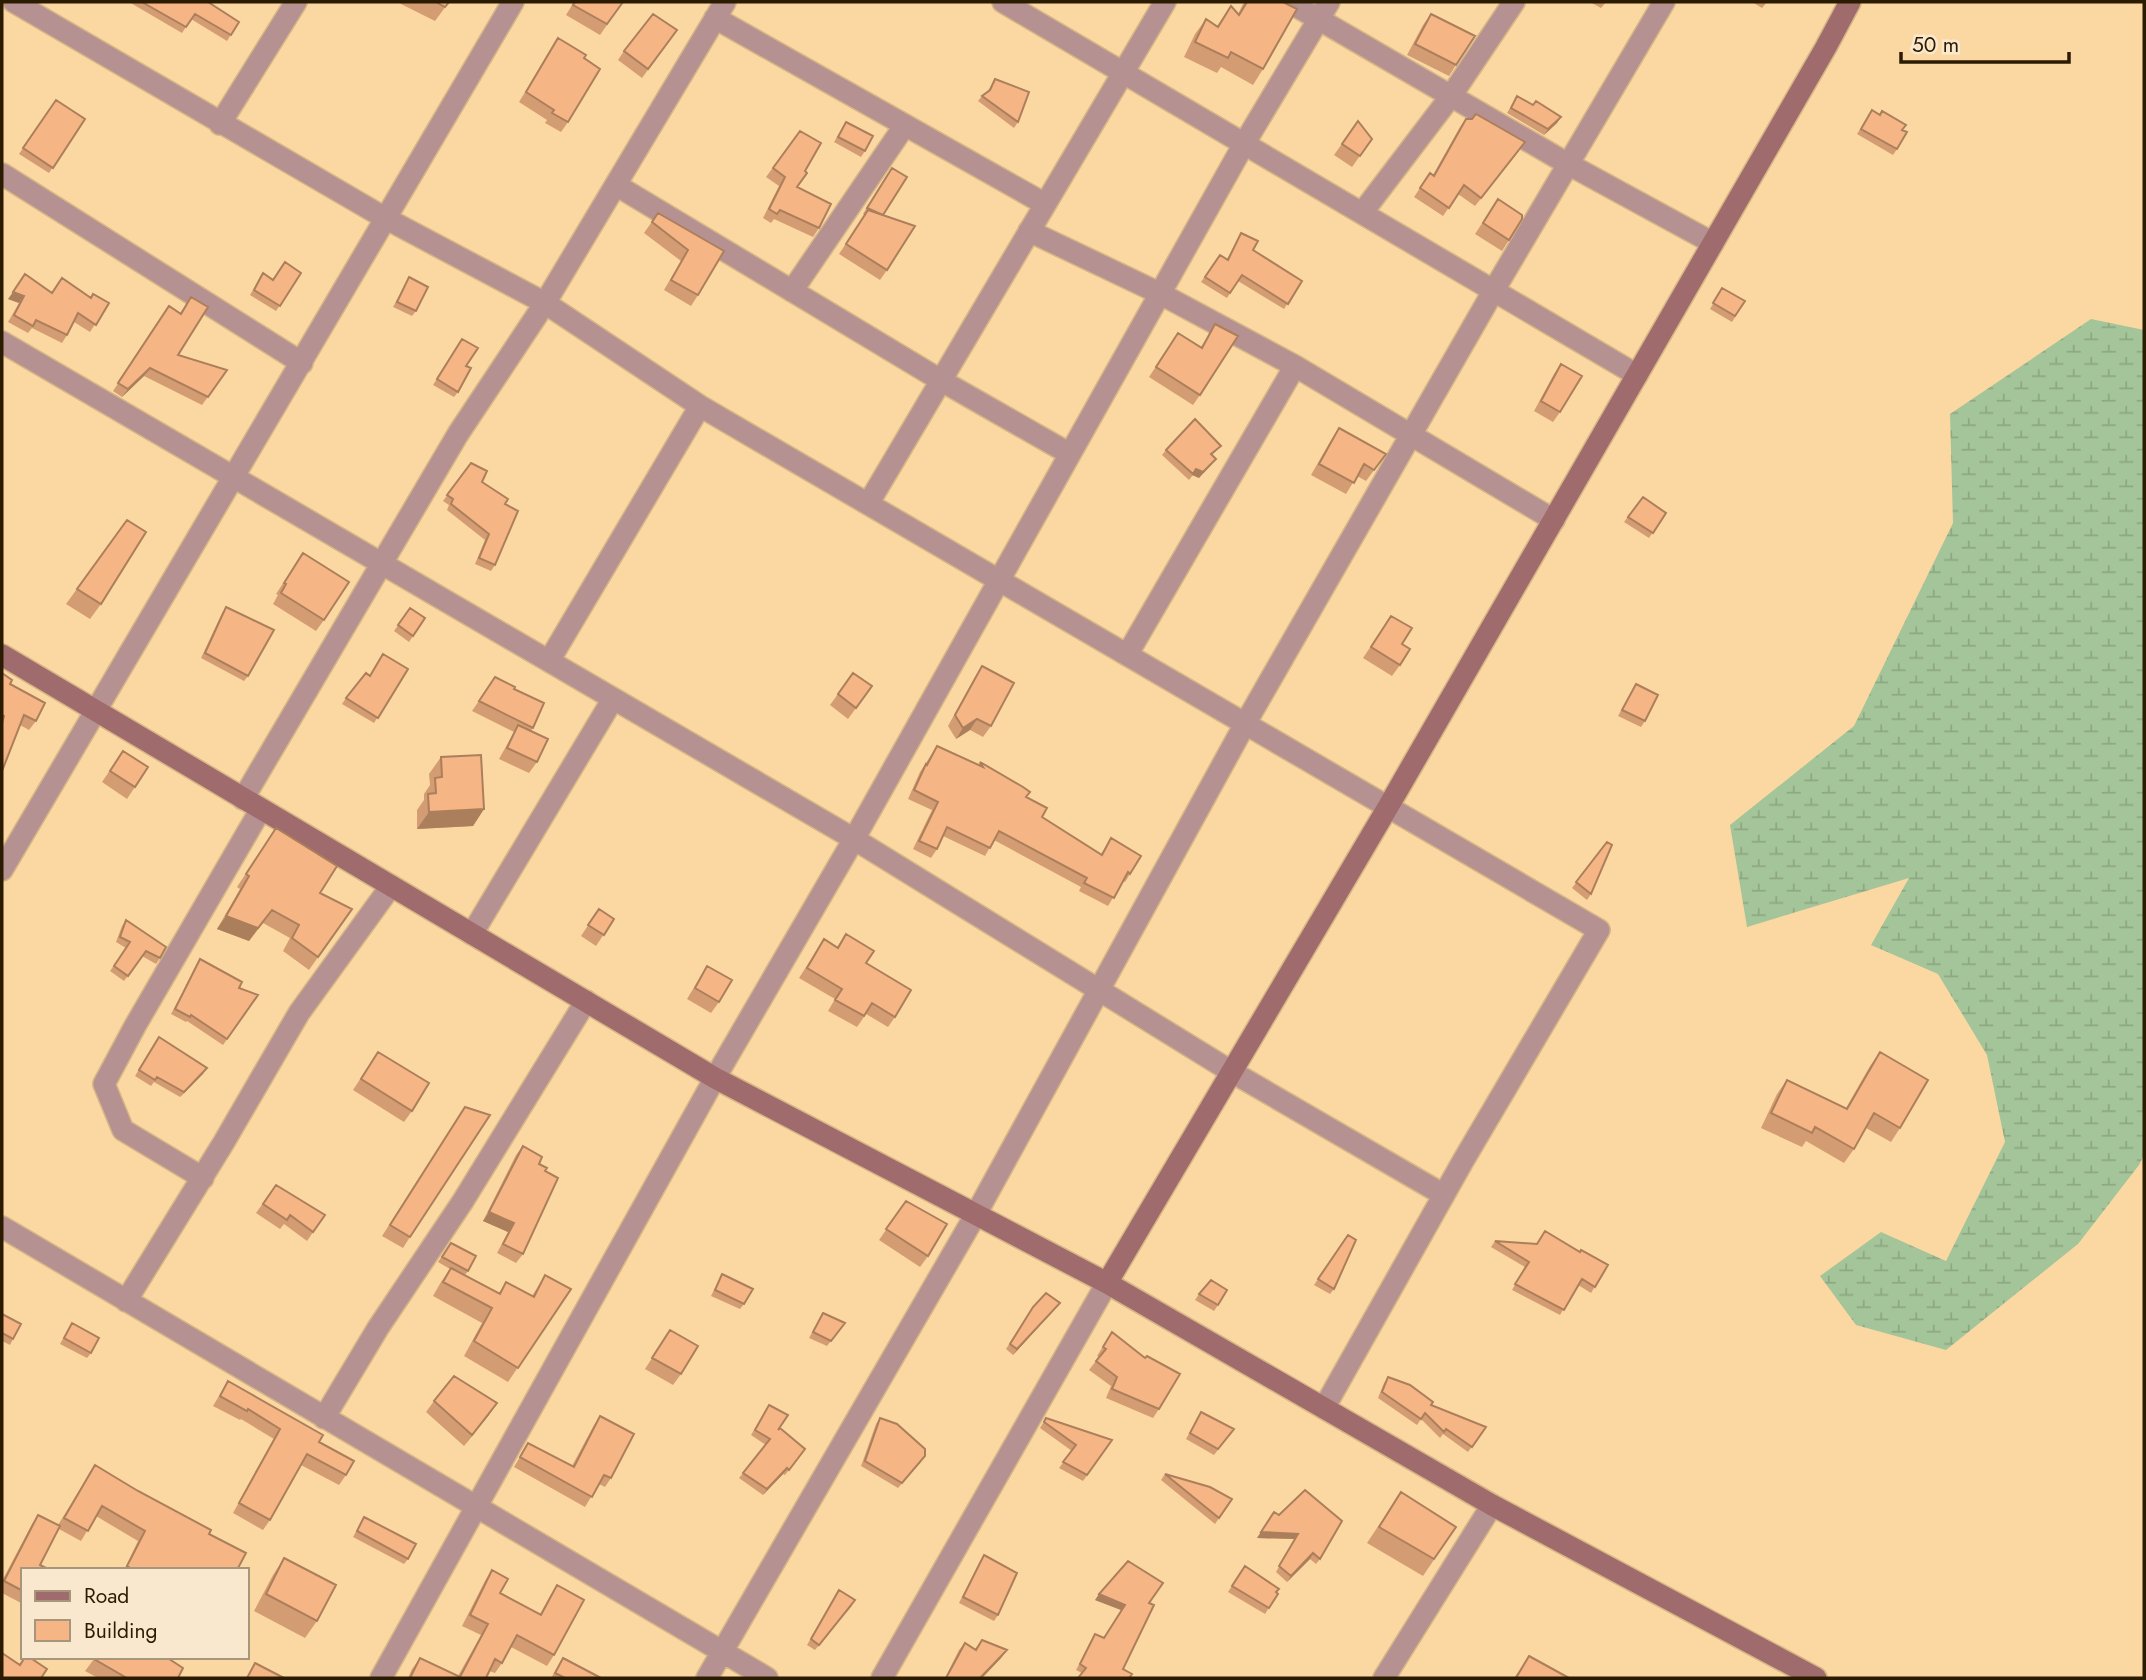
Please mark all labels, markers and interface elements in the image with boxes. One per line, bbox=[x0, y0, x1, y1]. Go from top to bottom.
scale bar bbox=[1901, 21, 2069, 65]
text: 50 m bbox=[1912, 30, 1959, 60]
legend bbox=[21, 1568, 248, 1659]
text: Road bbox=[84, 1581, 129, 1611]
text: Building bbox=[84, 1616, 157, 1646]

